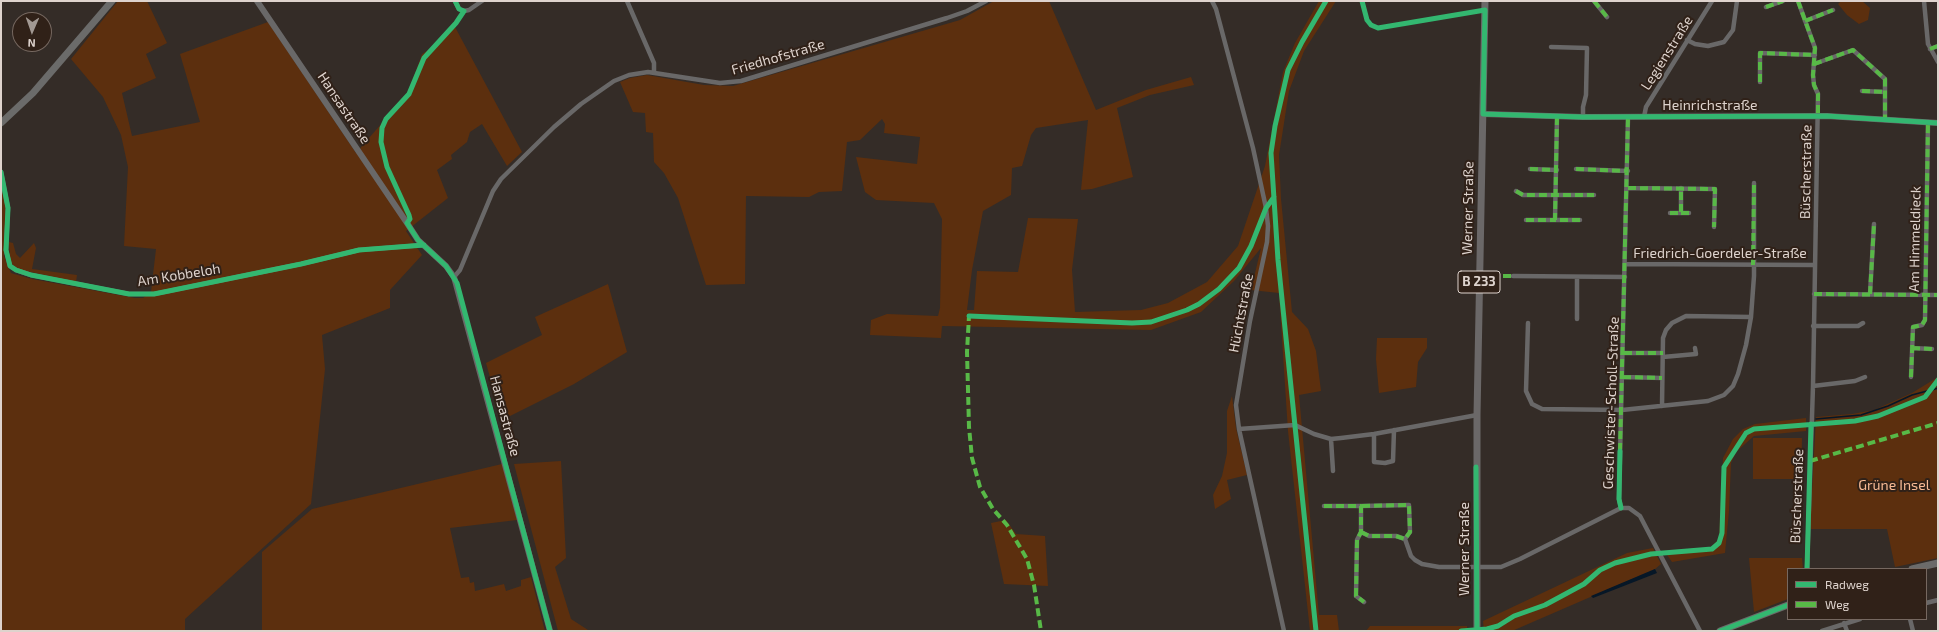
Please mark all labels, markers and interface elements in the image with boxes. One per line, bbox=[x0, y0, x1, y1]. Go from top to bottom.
north arrow bbox=[12, 12, 52, 52]
street label: Legienstraße bbox=[1638, 13, 1696, 93]
street label: Friedhofstraße bbox=[730, 36, 826, 78]
text: N bbox=[27, 37, 36, 50]
street label: Hansastraße bbox=[314, 69, 374, 147]
street label: Heinrichstraße bbox=[1662, 97, 1758, 113]
street label: Büscherstraße bbox=[1797, 125, 1815, 219]
street label: Werner Straße bbox=[1459, 161, 1477, 255]
street label: Am Himmeldieck bbox=[1906, 186, 1924, 292]
street label: Friedrich-Goerdeler-Straße bbox=[1633, 245, 1807, 261]
street label: Am Kobbeloh bbox=[136, 260, 222, 290]
road number: B 233 bbox=[1458, 271, 1500, 293]
street label: Hüchtstraße bbox=[1225, 272, 1257, 354]
street label: Geschwister-Scholl-Straße bbox=[1600, 316, 1622, 490]
street label: Hansastraße bbox=[486, 374, 524, 458]
street label: Büscherstraße bbox=[1787, 448, 1807, 544]
park label: Grüne Insel bbox=[1858, 477, 1930, 493]
street label: Werner Straße bbox=[1456, 502, 1472, 596]
legend bbox=[1787, 568, 1927, 620]
text: Radweg bbox=[1825, 577, 1869, 591]
text: Weg bbox=[1825, 597, 1849, 611]

